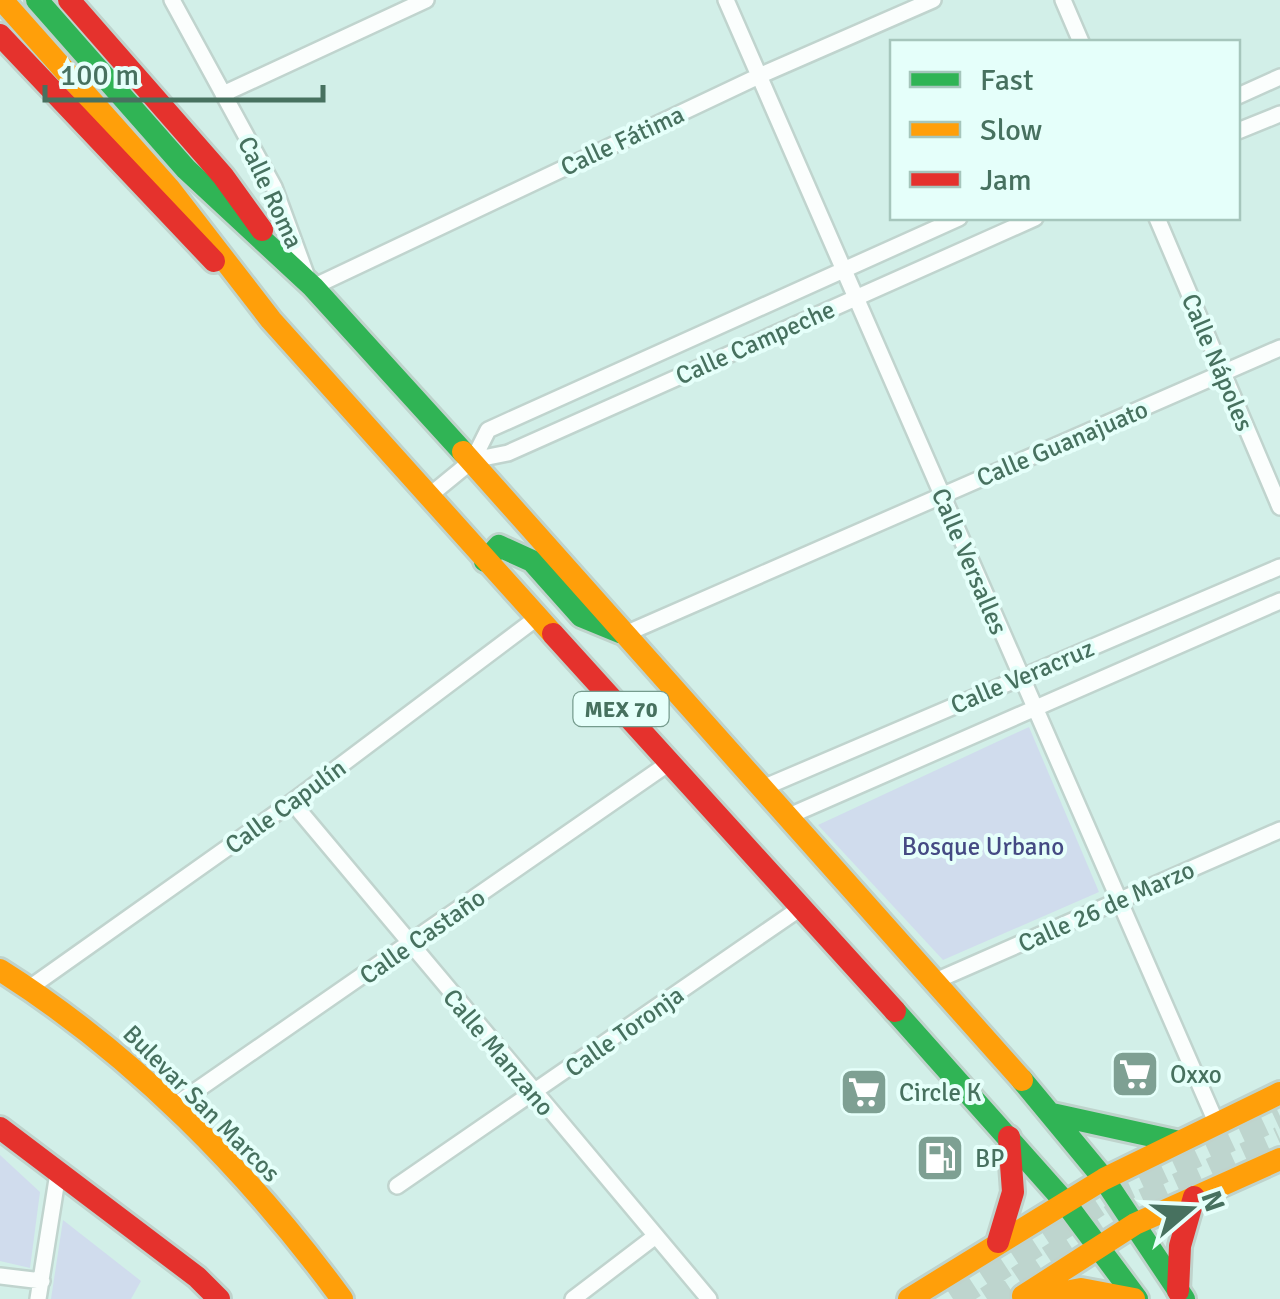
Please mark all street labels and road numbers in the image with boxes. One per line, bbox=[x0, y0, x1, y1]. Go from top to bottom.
street label: Calle Fátima bbox=[556, 98, 689, 183]
street label: Calle Roma bbox=[231, 131, 310, 253]
street label: Calle Nápoles bbox=[1175, 289, 1260, 436]
street label: Calle Campeche bbox=[671, 294, 840, 391]
street label: Calle Guanajuato bbox=[972, 393, 1153, 494]
street label: Calle Versalles bbox=[925, 483, 1014, 639]
street label: Calle Veracruz bbox=[946, 632, 1099, 721]
road number: MEX 70 bbox=[574, 692, 668, 726]
street label: Calle Capulín bbox=[219, 752, 352, 861]
street label: Calle 26 de Marzo bbox=[1013, 854, 1199, 959]
street label: Calle Castaño bbox=[353, 882, 491, 991]
street label: Calle Toronja bbox=[559, 979, 690, 1084]
street label: Calle Manzano bbox=[436, 982, 561, 1122]
street label: Bulevar San Marcos bbox=[117, 1018, 287, 1188]

